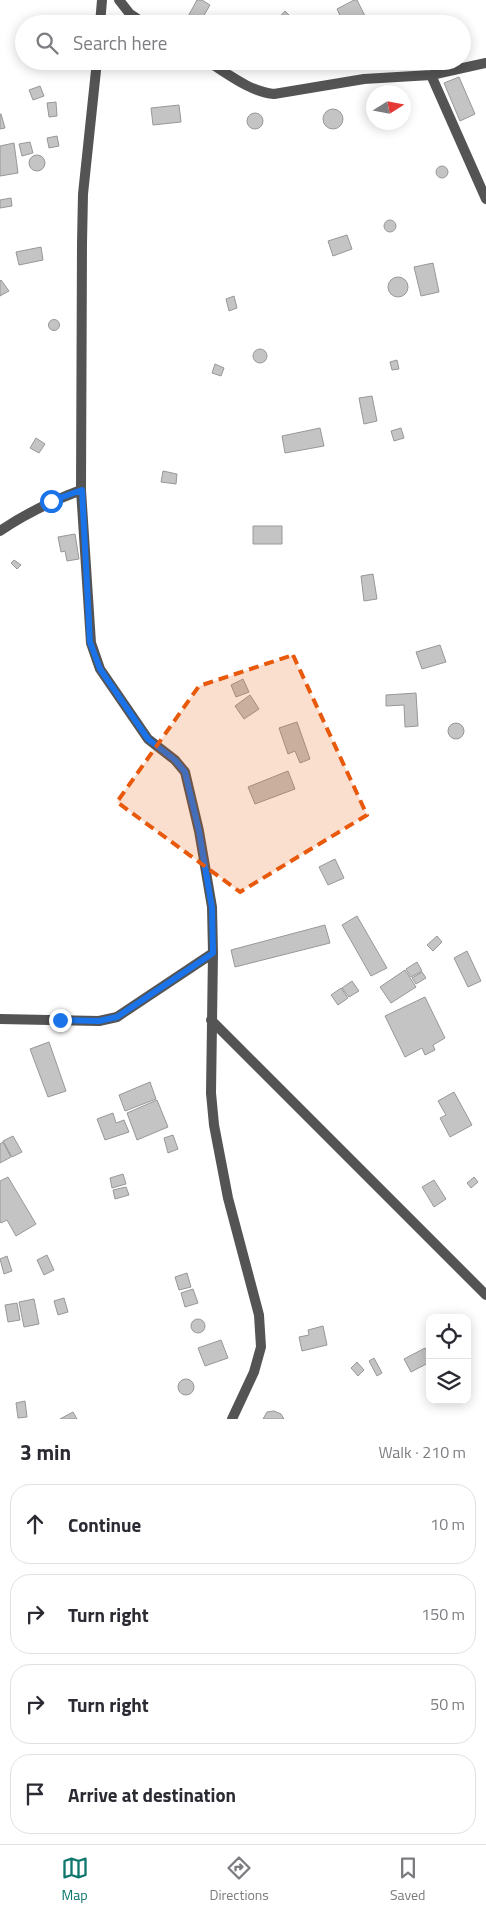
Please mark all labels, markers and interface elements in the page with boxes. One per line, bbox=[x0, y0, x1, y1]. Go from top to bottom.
search box bbox=[15, 15, 471, 70]
text: Search here bbox=[73, 28, 167, 57]
icon: search bbox=[33, 29, 61, 57]
north arrow bbox=[366, 85, 411, 130]
route start bbox=[40, 490, 63, 513]
route end bbox=[49, 1009, 72, 1032]
map controls bbox=[426, 1314, 471, 1404]
button: locate bbox=[426, 1314, 471, 1359]
button: layers bbox=[426, 1359, 471, 1404]
text: 3 min bbox=[20, 1436, 71, 1468]
text: Walk · 210 m bbox=[378, 1440, 466, 1464]
icon: ahead bbox=[21, 1510, 49, 1538]
text: Continue bbox=[68, 1510, 141, 1539]
text: 10 m bbox=[430, 1512, 465, 1536]
icon: right bbox=[21, 1600, 49, 1628]
text: Turn right bbox=[68, 1600, 149, 1629]
text: 150 m bbox=[421, 1602, 465, 1626]
icon: right bbox=[21, 1690, 49, 1718]
text: Turn right bbox=[68, 1690, 149, 1719]
text: 50 m bbox=[430, 1692, 465, 1716]
icon: arrive bbox=[21, 1780, 49, 1808]
text: Arrive at destination bbox=[68, 1780, 236, 1809]
tab: Map bbox=[61, 1854, 89, 1905]
tab: Directions bbox=[210, 1854, 269, 1905]
tab: Saved bbox=[390, 1854, 426, 1905]

